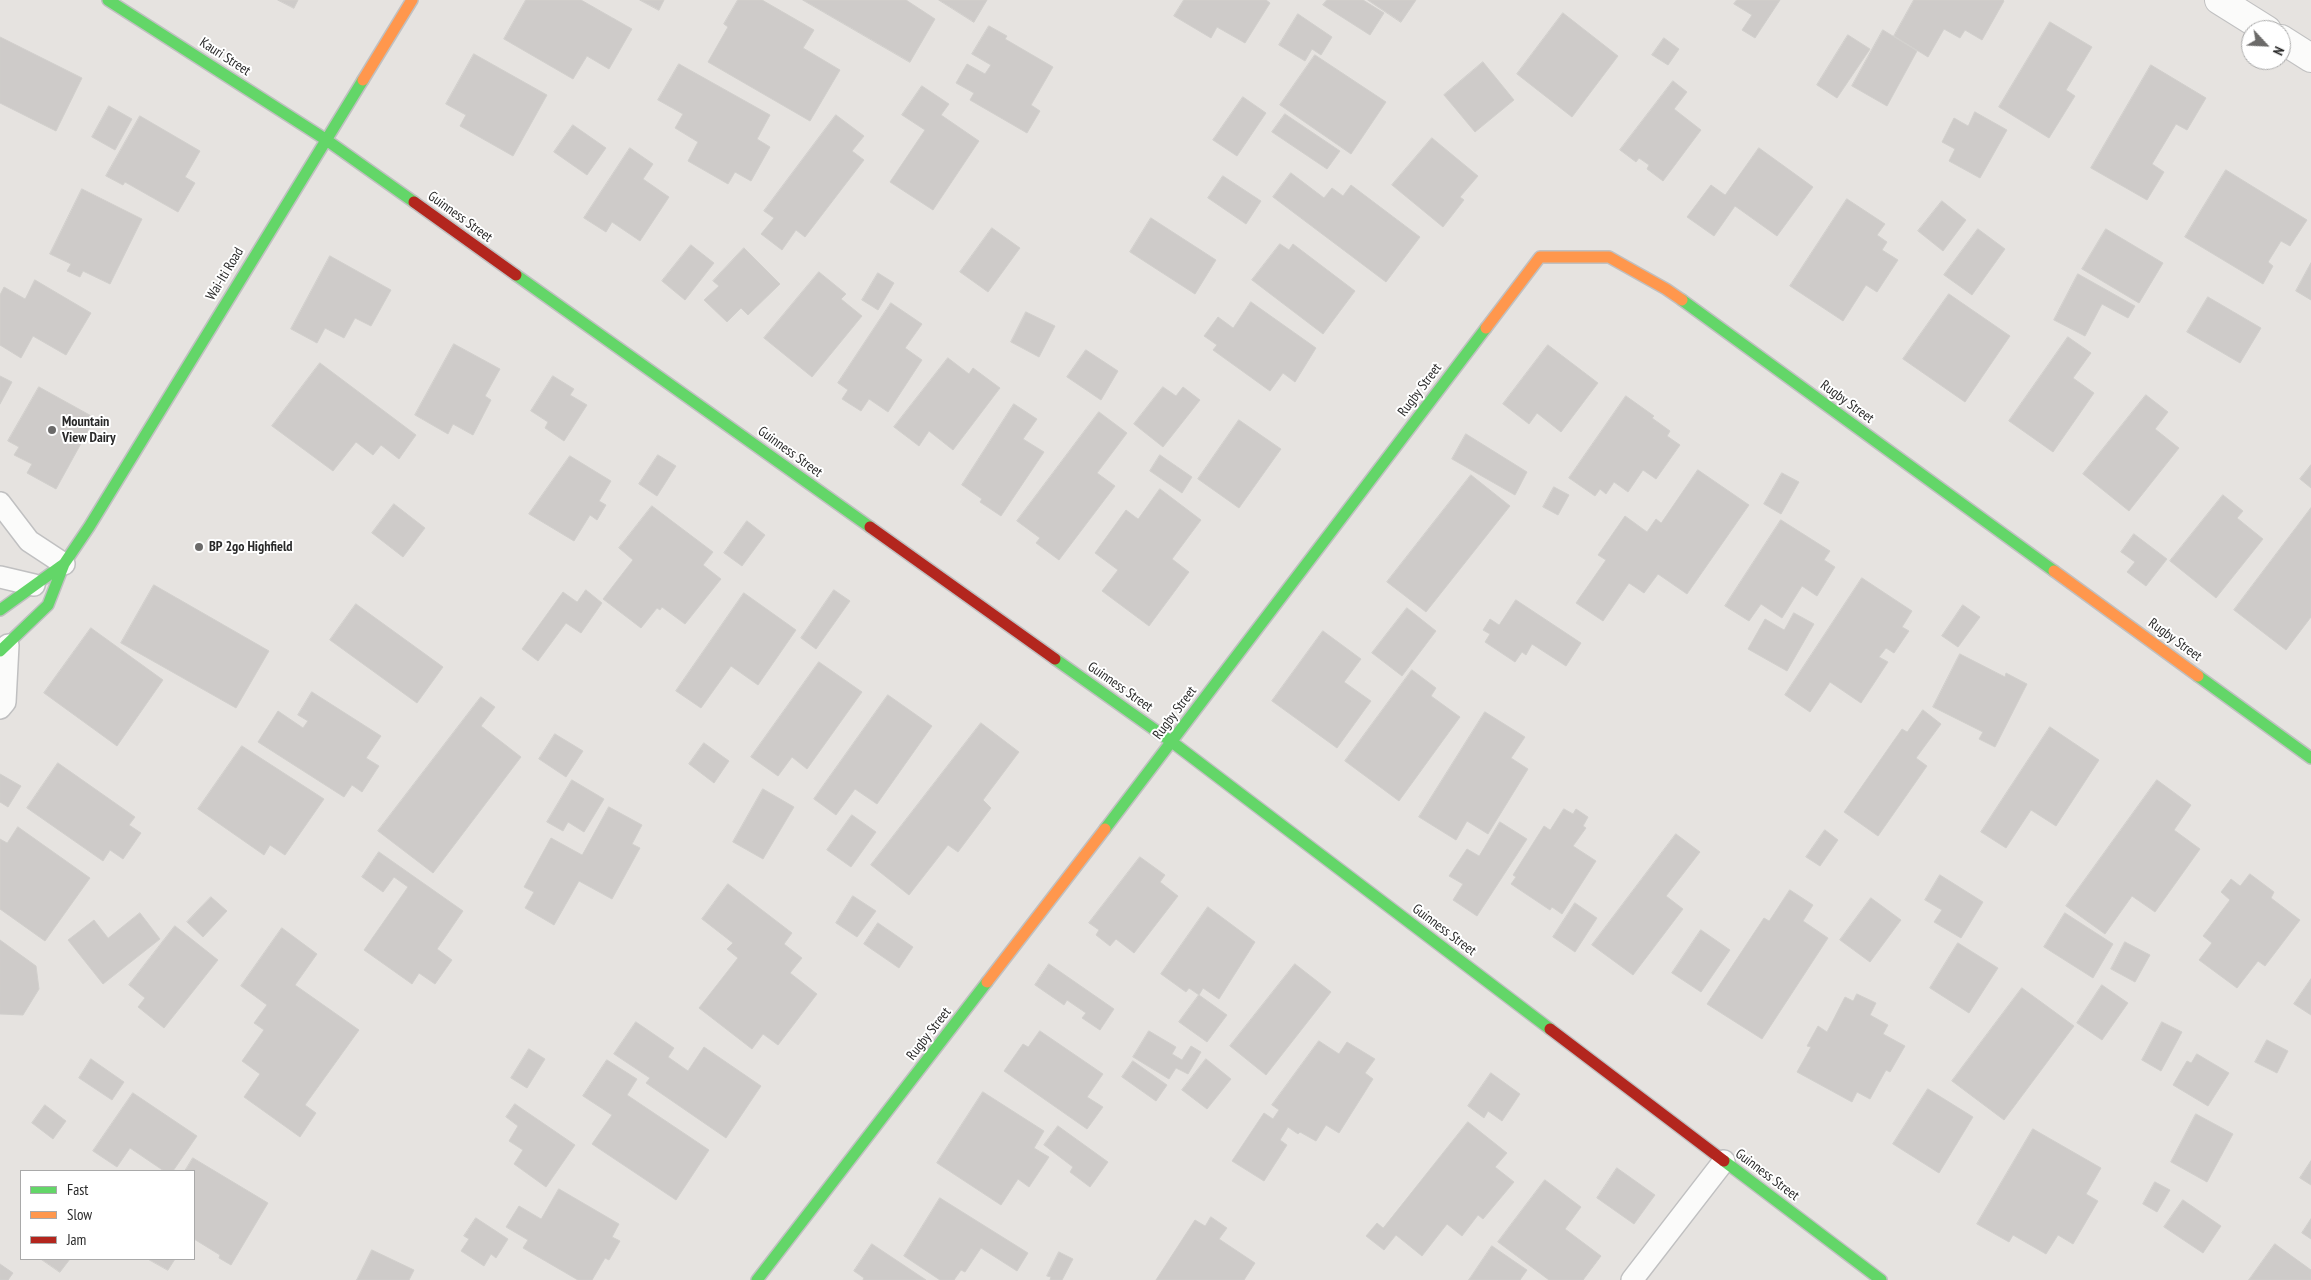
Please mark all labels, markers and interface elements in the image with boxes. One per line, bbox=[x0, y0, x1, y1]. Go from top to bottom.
north arrow bbox=[2241, 20, 2291, 70]
street label: Kauri Street bbox=[196, 34, 254, 80]
text: N bbox=[2269, 44, 2288, 58]
street label: Guinness Street bbox=[425, 188, 495, 246]
street label: Wai-Iti Road bbox=[203, 245, 247, 303]
street label: Rugby Street bbox=[1395, 360, 1445, 420]
street label: Rugby Street bbox=[1817, 377, 1877, 427]
place label: Mountain View Dairy bbox=[62, 414, 116, 447]
street label: Guinness Street bbox=[755, 423, 825, 481]
marker: Mountain View Dairy bbox=[46, 424, 58, 436]
place label: BP 2go Highfield bbox=[209, 539, 293, 555]
marker: BP 2go Highfield bbox=[193, 541, 205, 553]
street label: Rugby Street bbox=[2145, 615, 2205, 665]
street label: Guinness Street bbox=[1084, 658, 1156, 716]
street label: Rugby Street bbox=[1150, 683, 1200, 743]
street label: Guinness Street bbox=[1409, 901, 1479, 959]
street label: Rugby Street bbox=[903, 1004, 955, 1064]
street label: Guinness Street bbox=[1732, 1146, 1802, 1204]
legend bbox=[20, 1170, 195, 1260]
text: Fast bbox=[67, 1180, 88, 1199]
text: Slow bbox=[67, 1205, 92, 1224]
text: Jam bbox=[67, 1230, 86, 1249]

